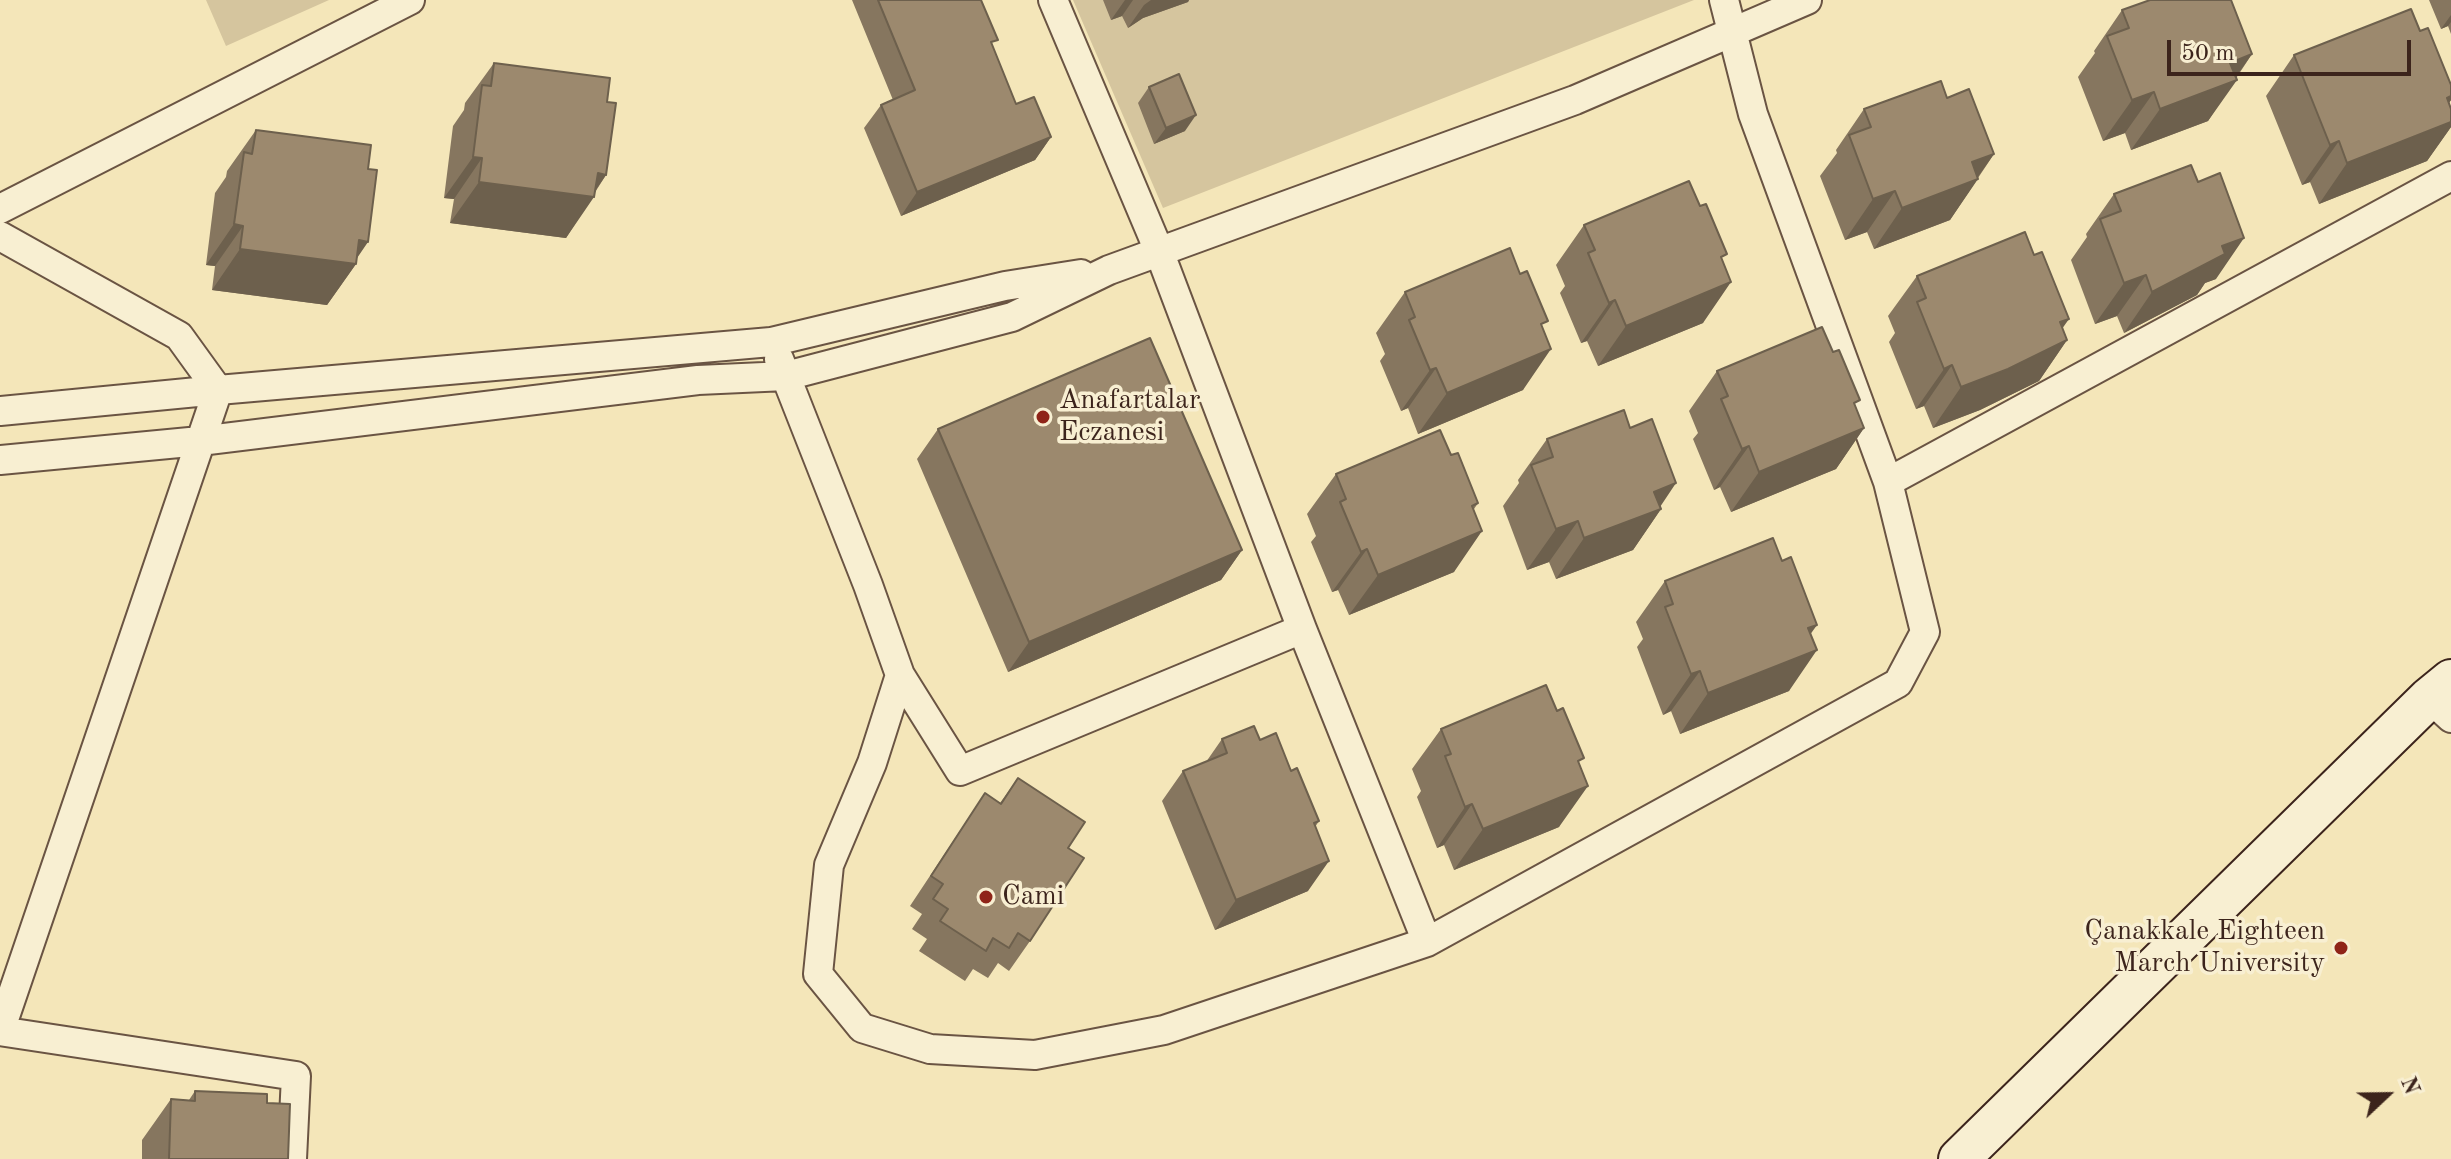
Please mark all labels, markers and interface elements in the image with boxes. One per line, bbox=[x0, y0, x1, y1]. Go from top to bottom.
scale bar bbox=[2171, 24, 2415, 74]
text: 50 m bbox=[2181, 42, 2235, 66]
place label: Anafartalar Eczanesi bbox=[1059, 384, 1200, 450]
marker: Anafartalar Eczanesi bbox=[1034, 408, 1052, 426]
place label: Cami bbox=[1002, 880, 1064, 914]
marker: Cami bbox=[977, 888, 995, 906]
place label: Çanakkale Eighteen March University bbox=[2084, 915, 2325, 981]
marker: Çanakkale Eighteen March University bbox=[2332, 939, 2350, 957]
north arrow bbox=[2347, 1055, 2427, 1135]
text: N bbox=[2396, 1074, 2423, 1098]

